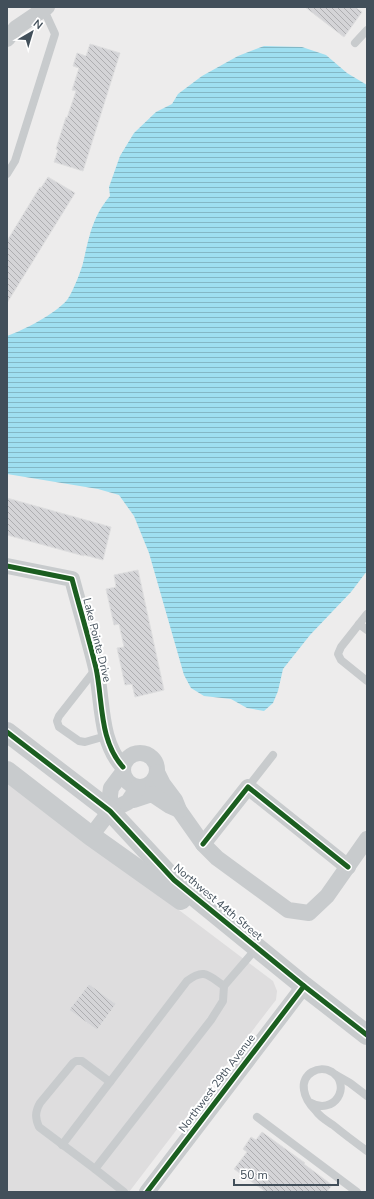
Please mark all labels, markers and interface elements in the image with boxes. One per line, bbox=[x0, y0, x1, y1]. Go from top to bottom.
north arrow bbox=[12, 12, 52, 52]
text: N bbox=[30, 16, 46, 33]
street label: Lake Pointe Drive bbox=[79, 596, 115, 684]
street label: Northwest 44th Street bbox=[170, 860, 266, 944]
street label: Northwest 29th Avenue bbox=[175, 1031, 259, 1135]
scale bar bbox=[234, 1161, 338, 1187]
text: 50 m bbox=[240, 1167, 268, 1183]

